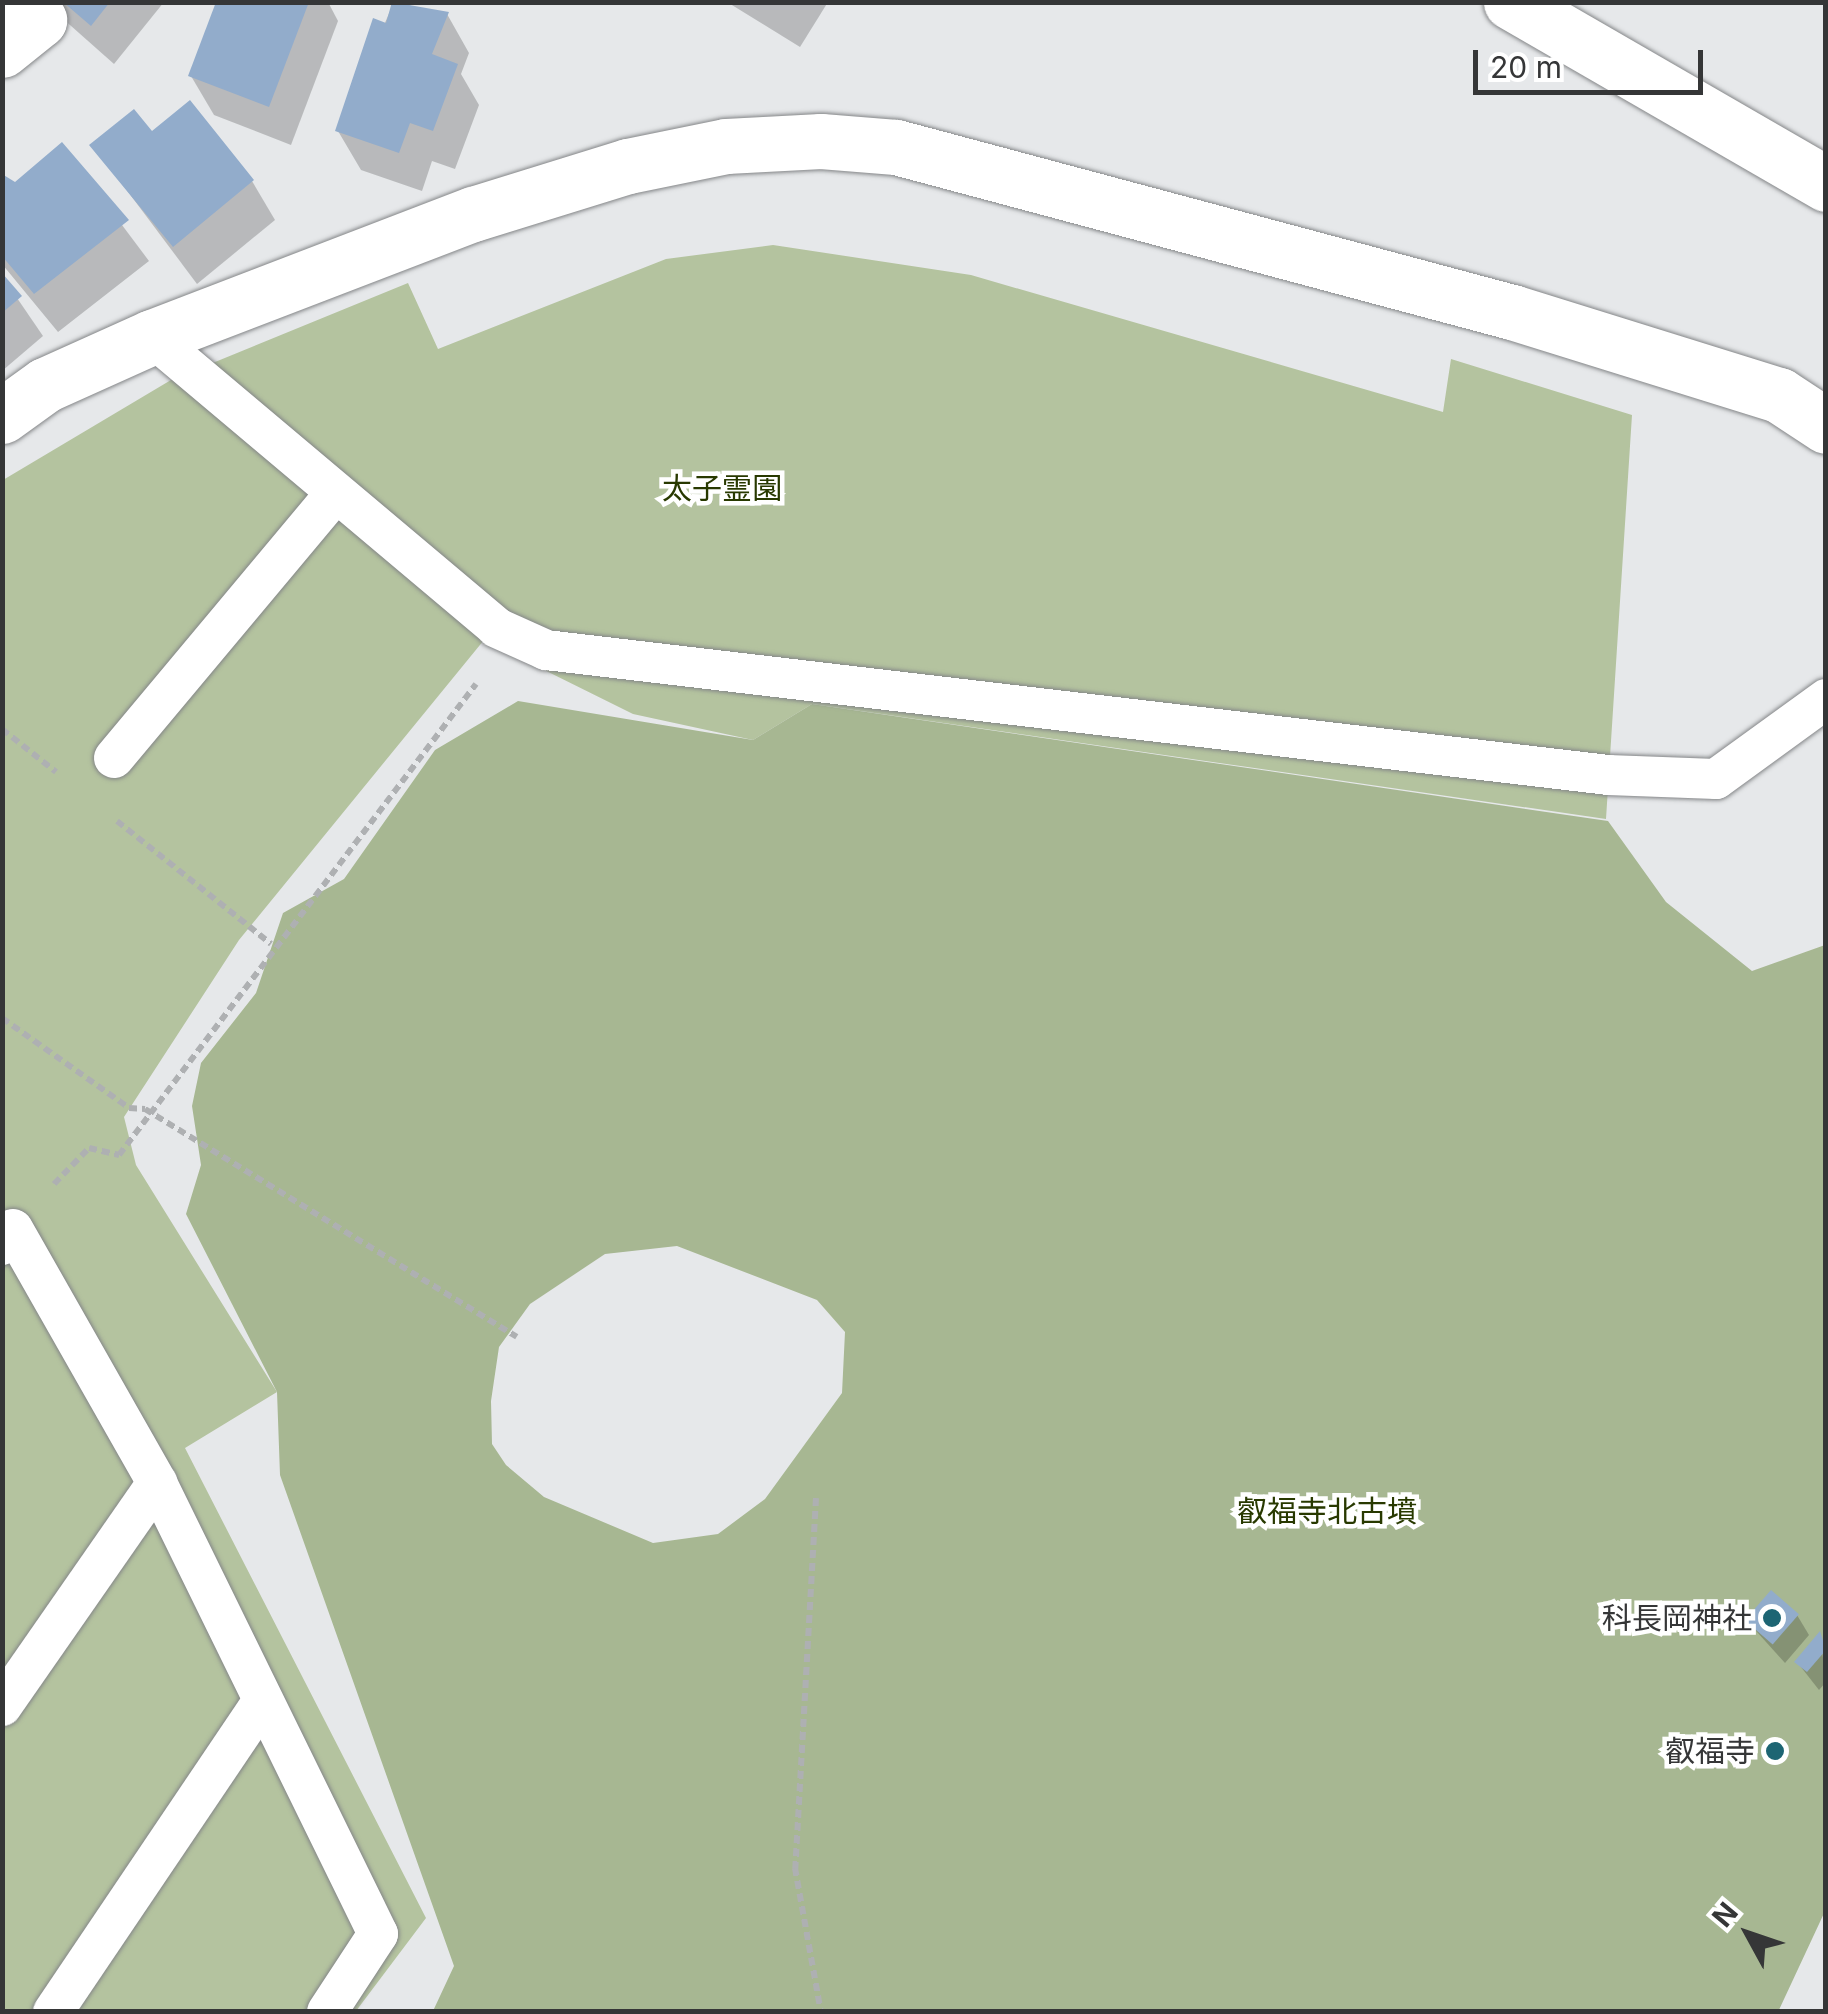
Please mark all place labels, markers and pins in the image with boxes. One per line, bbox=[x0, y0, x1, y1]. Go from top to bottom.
place label: 科長岡神社 bbox=[1602, 1600, 1752, 1636]
marker: 科長岡神社 bbox=[1761, 1607, 1783, 1629]
place label: 叡福寺 bbox=[1665, 1733, 1755, 1769]
marker: 叡福寺 bbox=[1764, 1740, 1786, 1762]

